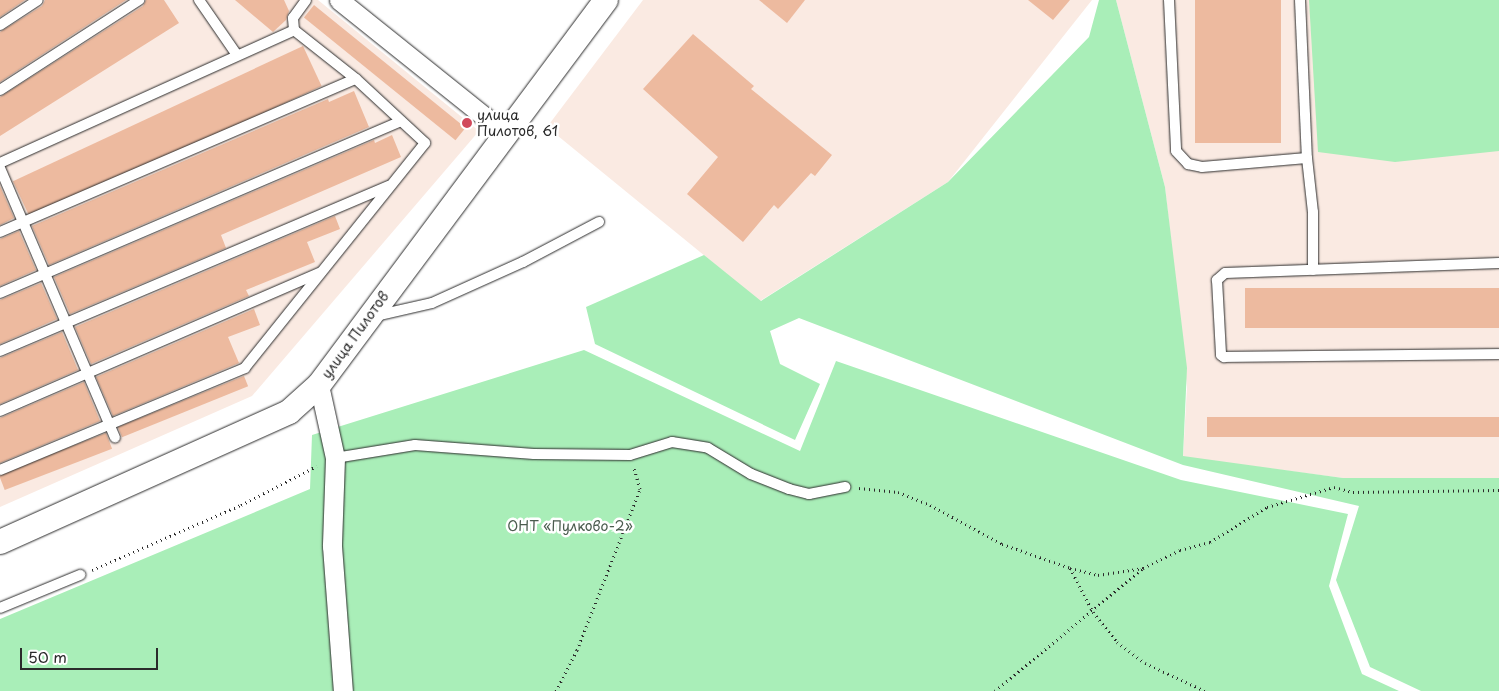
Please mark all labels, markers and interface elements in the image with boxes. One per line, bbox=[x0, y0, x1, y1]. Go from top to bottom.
place label: улица Пилотов, 61 bbox=[477, 107, 558, 140]
marker: улица Пилотов, 61 bbox=[461, 117, 473, 129]
street label: улица Пилотов bbox=[318, 288, 392, 382]
park label: ОНТ «Пулково-2» bbox=[507, 518, 633, 534]
scale bar bbox=[22, 638, 160, 670]
text: 50 m bbox=[28, 645, 67, 668]

